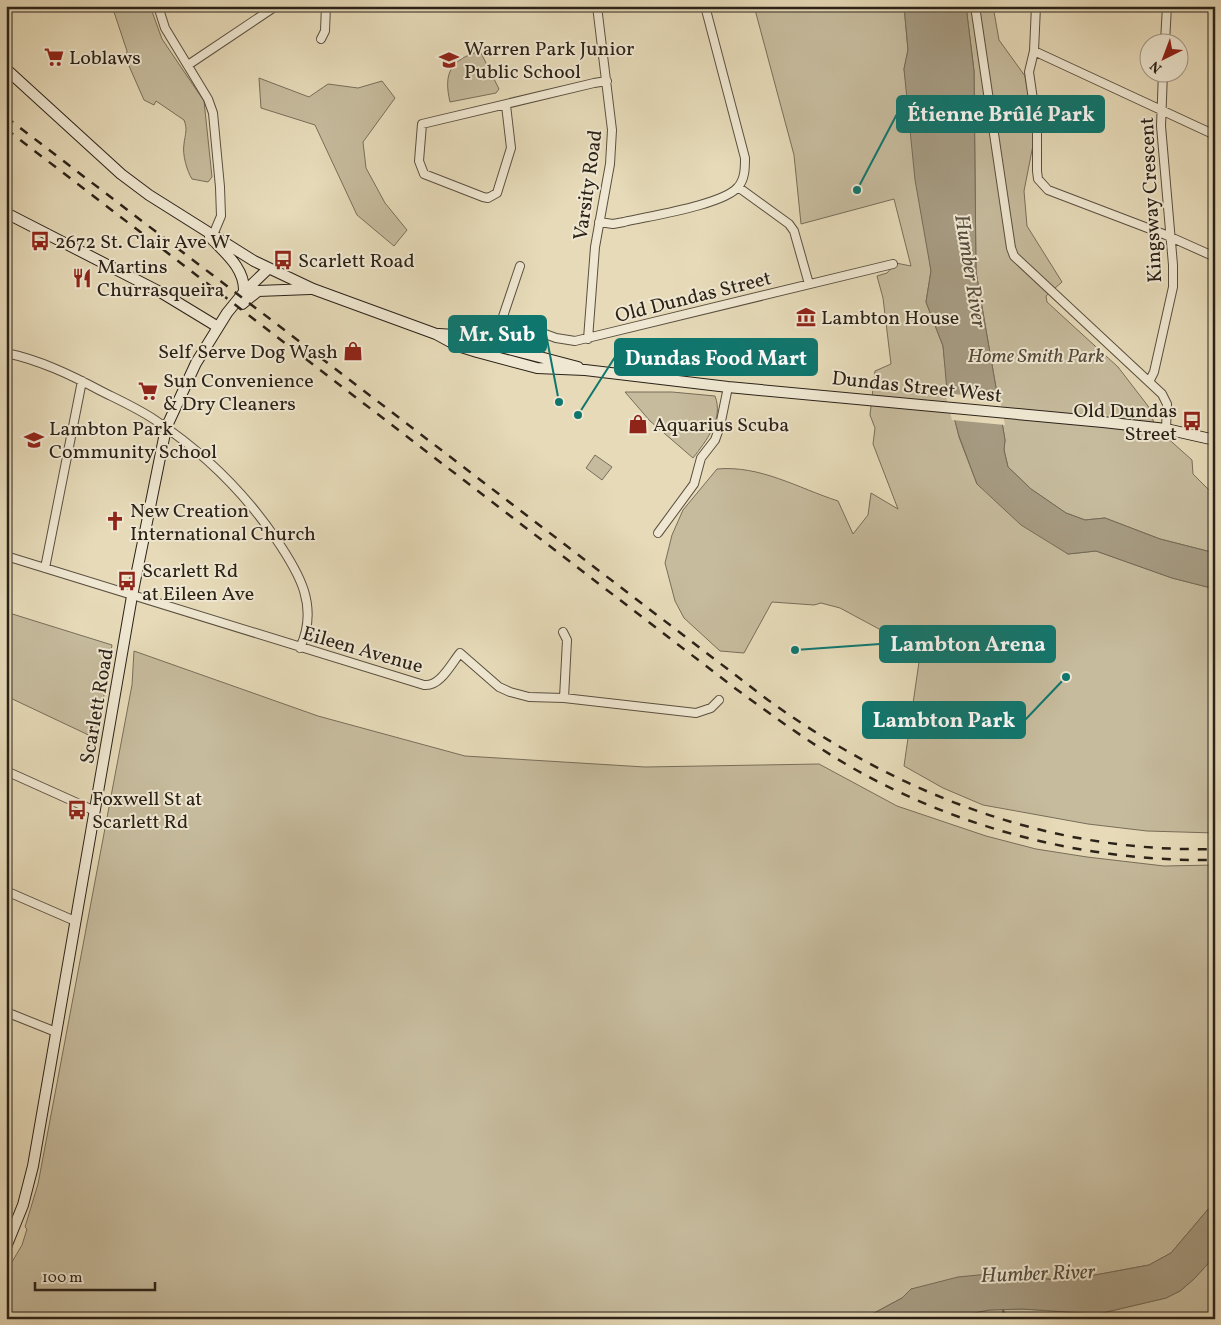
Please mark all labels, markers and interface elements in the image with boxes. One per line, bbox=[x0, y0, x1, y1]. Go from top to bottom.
north arrow bbox=[1138, 32, 1188, 82]
place label: Warren Park Junior Public School bbox=[464, 36, 635, 87]
place label: Loblaws bbox=[69, 45, 141, 73]
supermarket icon: Loblaws bbox=[43, 46, 65, 68]
school or university icon: Warren Park Junior Public School bbox=[438, 49, 460, 71]
text: N bbox=[1146, 56, 1166, 77]
callout: Étienne Brûlé Park bbox=[897, 96, 1104, 132]
text: Étienne Brûlé Park bbox=[907, 101, 1095, 130]
street label: Kingsway Crescent bbox=[1134, 116, 1170, 283]
street label: Varsity Road bbox=[567, 128, 611, 242]
water label: Humber River bbox=[946, 212, 993, 330]
place label: 2672 St. Clair Ave W bbox=[55, 229, 230, 257]
bus stop icon: 2672 St. Clair Ave W bbox=[29, 230, 51, 252]
place label: Scarlett Road bbox=[298, 248, 415, 276]
bus stop icon: Scarlett Road bbox=[272, 249, 294, 271]
place label: Martins Churrasqueira bbox=[97, 254, 225, 305]
street label: Old Dundas Street bbox=[613, 265, 774, 331]
restaurant icon: Martins Churrasqueira bbox=[71, 267, 93, 289]
place label: Lambton House bbox=[821, 305, 959, 333]
museum icon: Lambton House bbox=[795, 306, 817, 328]
callout: Mr. Sub bbox=[449, 316, 546, 352]
text: Mr. Sub bbox=[459, 321, 535, 350]
place label: Self Serve Dog Wash bbox=[158, 339, 338, 367]
callout: Dundas Food Mart bbox=[615, 339, 817, 375]
shop icon: Self Serve Dog Wash bbox=[342, 340, 364, 362]
park label: Home Smith Park bbox=[967, 343, 1105, 371]
text: Dundas Food Mart bbox=[625, 345, 807, 374]
street label: Dundas Street West bbox=[830, 365, 1003, 411]
place label: Sun Convenience & Dry Cleaners bbox=[163, 368, 314, 419]
supermarket icon: Sun Convenience & Dry Cleaners bbox=[137, 380, 159, 402]
place label: Old Dundas Street bbox=[1074, 398, 1177, 449]
bus stop icon: Old Dundas Street bbox=[1181, 410, 1203, 432]
place label: Aquarius Scuba bbox=[653, 412, 789, 440]
shop icon: Aquarius Scuba bbox=[627, 413, 649, 435]
place label: Lambton Park Community School bbox=[49, 416, 217, 467]
school or university icon: Lambton Park Community School bbox=[23, 429, 45, 451]
place label: New Creation International Church bbox=[130, 498, 316, 549]
church icon: New Creation International Church bbox=[104, 510, 126, 532]
place label: Scarlett Rd at Eileen Ave bbox=[142, 558, 254, 609]
bus stop icon: Scarlett Rd at Eileen Ave bbox=[116, 570, 138, 592]
street label: Eileen Avenue bbox=[299, 620, 426, 682]
callout: Lambton Arena bbox=[880, 626, 1055, 662]
text: Lambton Arena bbox=[890, 631, 1046, 660]
street label: Scarlett Road bbox=[74, 646, 122, 766]
callout: Lambton Park bbox=[863, 702, 1025, 738]
text: Lambton Park bbox=[873, 707, 1015, 736]
place label: Foxwell St at Scarlett Rd bbox=[92, 786, 202, 837]
bus stop icon: Foxwell St at Scarlett Rd bbox=[66, 799, 88, 821]
water label: Humber River bbox=[980, 1258, 1096, 1291]
scale bar bbox=[35, 1260, 155, 1292]
text: 100 m bbox=[42, 1268, 82, 1289]

